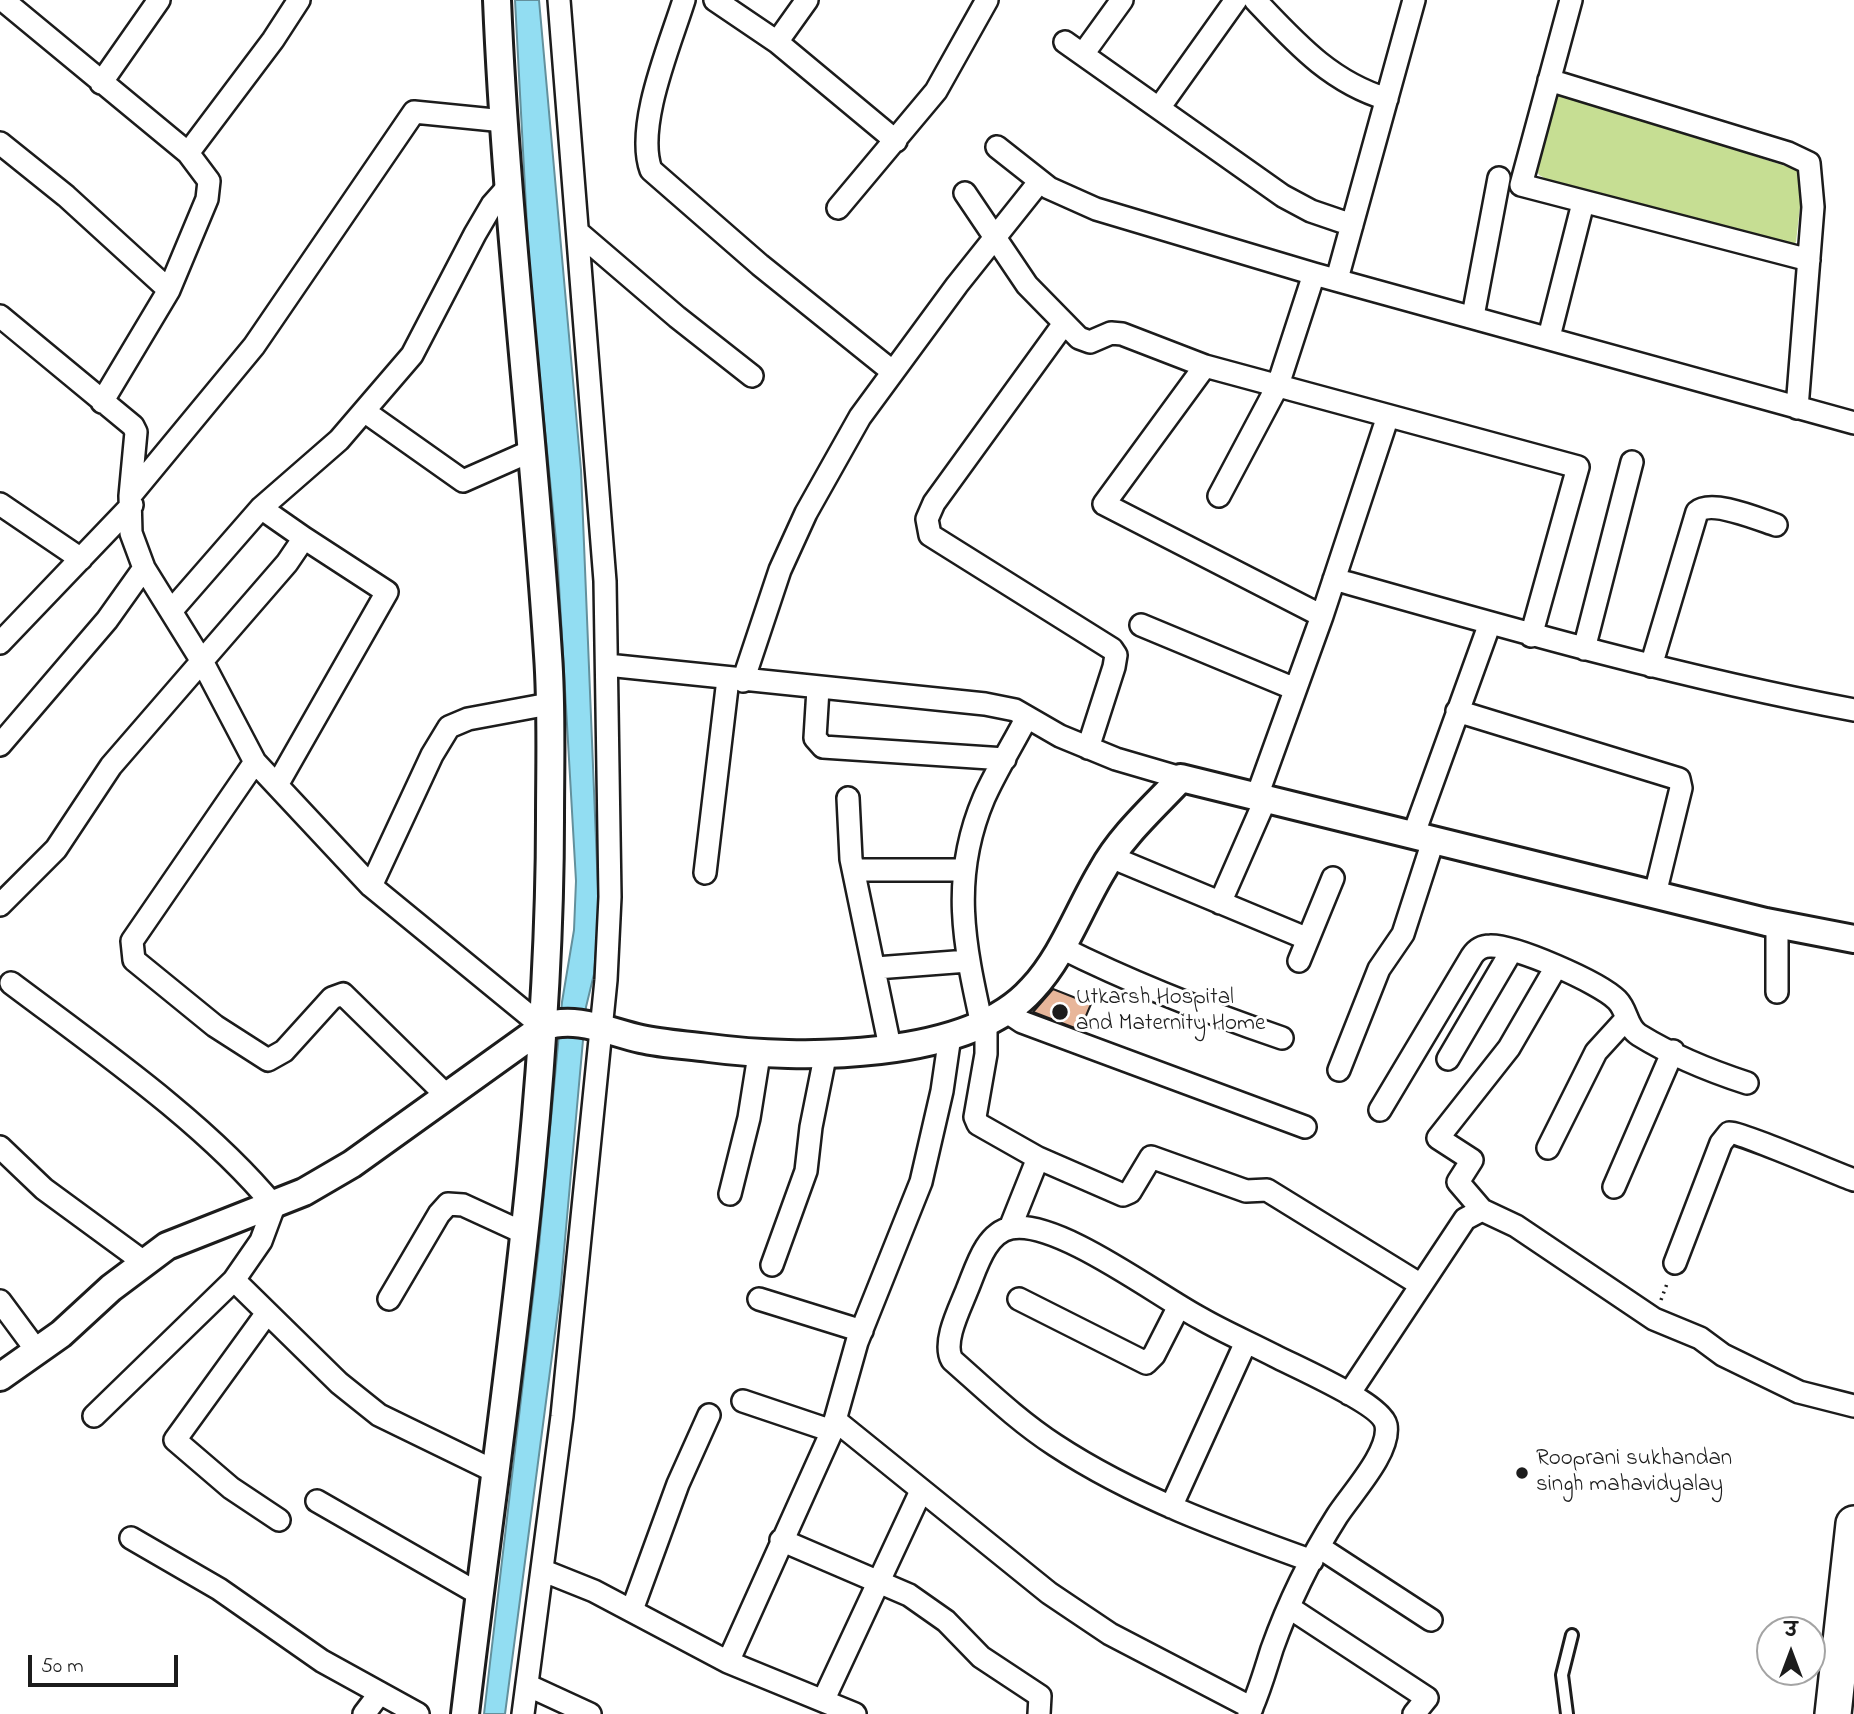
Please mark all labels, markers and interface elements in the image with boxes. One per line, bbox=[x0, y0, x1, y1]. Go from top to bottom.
place label: Utkarsh Hospital and Maternity Home bbox=[1076, 985, 1265, 1039]
marker: Utkarsh Hospital and Maternity Home bbox=[1050, 1002, 1070, 1022]
place label: Rooprani sukhandan singh mahavidyalay bbox=[1536, 1446, 1732, 1500]
marker: Rooprani sukhandan singh mahavidyalay bbox=[1514, 1465, 1530, 1481]
north arrow bbox=[1756, 1616, 1826, 1686]
text: उ bbox=[1785, 1618, 1797, 1645]
scale bar bbox=[32, 1640, 182, 1684]
text: 50 m bbox=[41, 1652, 84, 1682]

